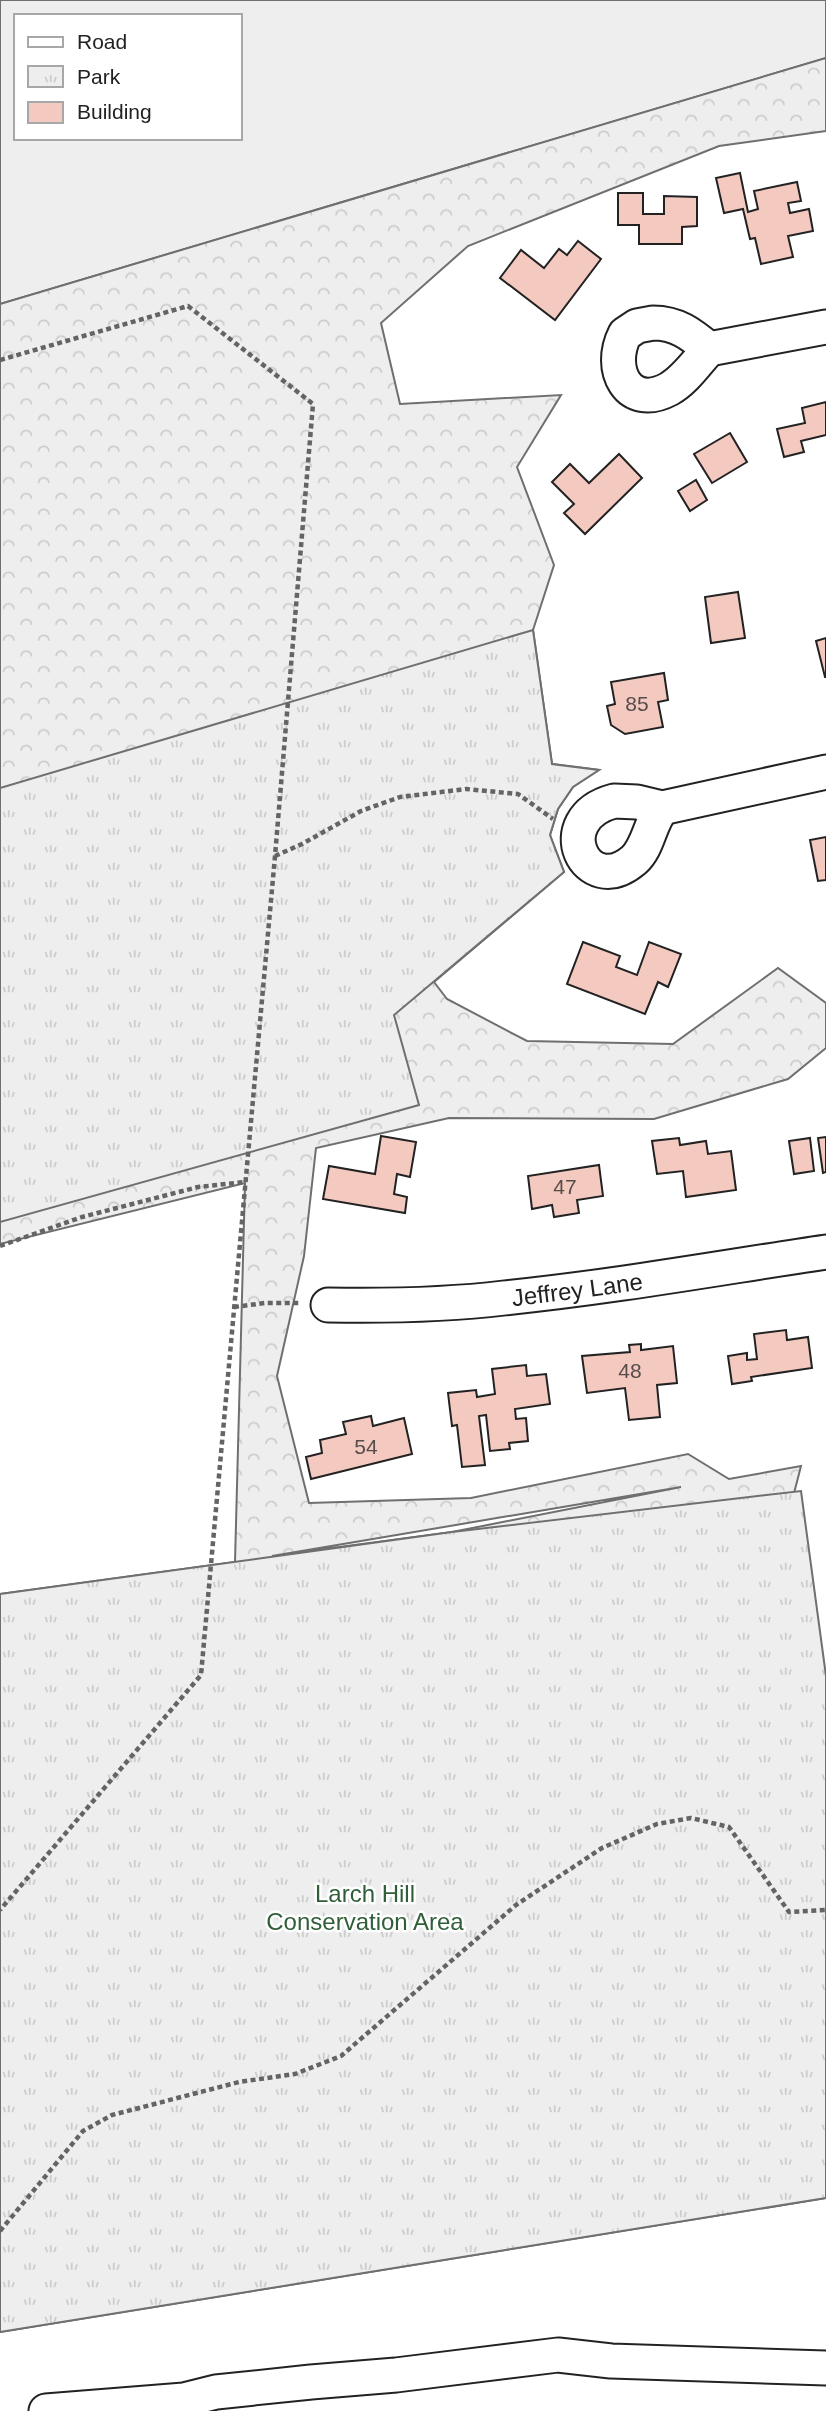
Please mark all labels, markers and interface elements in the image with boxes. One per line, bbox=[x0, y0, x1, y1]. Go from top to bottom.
legend bbox=[14, 14, 242, 140]
text: Road bbox=[77, 30, 127, 53]
text: Park bbox=[77, 65, 121, 88]
text: Building bbox=[77, 100, 152, 123]
house number: 85 bbox=[625, 692, 649, 715]
house number: 47 bbox=[553, 1175, 577, 1198]
street label: Jeffrey Lane bbox=[510, 1267, 644, 1311]
house number: 48 bbox=[618, 1359, 642, 1382]
house number: 54 bbox=[354, 1435, 378, 1458]
park label: Larch Hill Conservation Area bbox=[266, 1880, 464, 1935]

